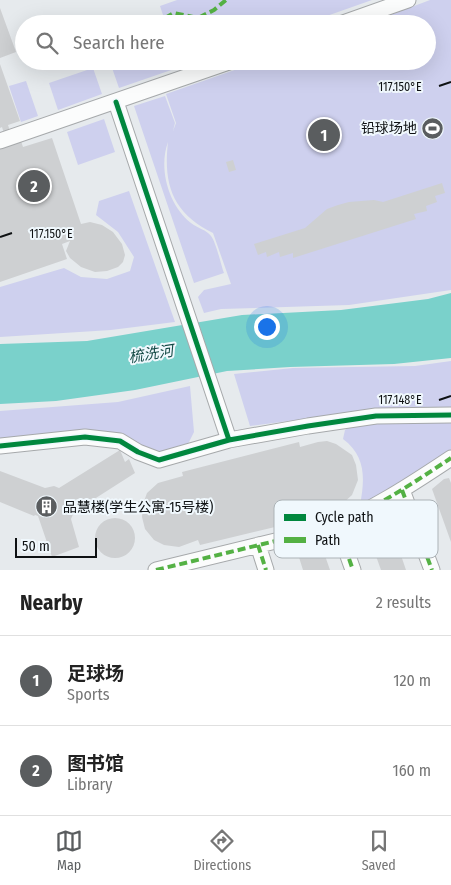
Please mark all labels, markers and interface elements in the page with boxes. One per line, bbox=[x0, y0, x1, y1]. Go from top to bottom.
search box bbox=[15, 15, 436, 70]
icon: search bbox=[33, 29, 61, 57]
text: Search here bbox=[73, 31, 165, 54]
text: 117.150°E bbox=[378, 80, 422, 94]
pin: 1 bbox=[308, 116, 340, 154]
sports icon: 铅球场地 bbox=[421, 116, 445, 140]
place label: 铅球场地 bbox=[361, 120, 417, 137]
pin: 2 bbox=[18, 167, 50, 205]
text: 117.150°E bbox=[29, 227, 73, 241]
your location bbox=[254, 314, 280, 340]
water label: 梳洗河 bbox=[127, 341, 178, 366]
text: 117.148°E bbox=[378, 393, 422, 407]
building icon: 品慧楼(学生公寓-15号楼) bbox=[35, 495, 59, 519]
place label: 品慧楼(学生公寓-15号楼) bbox=[63, 499, 213, 516]
legend bbox=[274, 500, 438, 558]
text: Cycle path bbox=[315, 509, 374, 526]
text: Path bbox=[315, 532, 340, 549]
scale bar bbox=[15, 535, 98, 558]
text: 50 m bbox=[22, 538, 50, 555]
text: Nearby bbox=[20, 590, 82, 616]
text: 2 results bbox=[376, 593, 431, 612]
text: 足球场 bbox=[67, 662, 124, 685]
text: 1 bbox=[33, 671, 39, 690]
text: 120 m bbox=[393, 671, 431, 690]
text: Sports bbox=[67, 685, 110, 704]
text: 图书馆 bbox=[67, 752, 124, 775]
text: 2 bbox=[32, 761, 40, 780]
text: 160 m bbox=[392, 761, 431, 780]
text: Library bbox=[67, 775, 112, 794]
tab: Map bbox=[55, 827, 83, 874]
tab: Directions bbox=[193, 827, 251, 874]
tab: Saved bbox=[362, 827, 396, 874]

